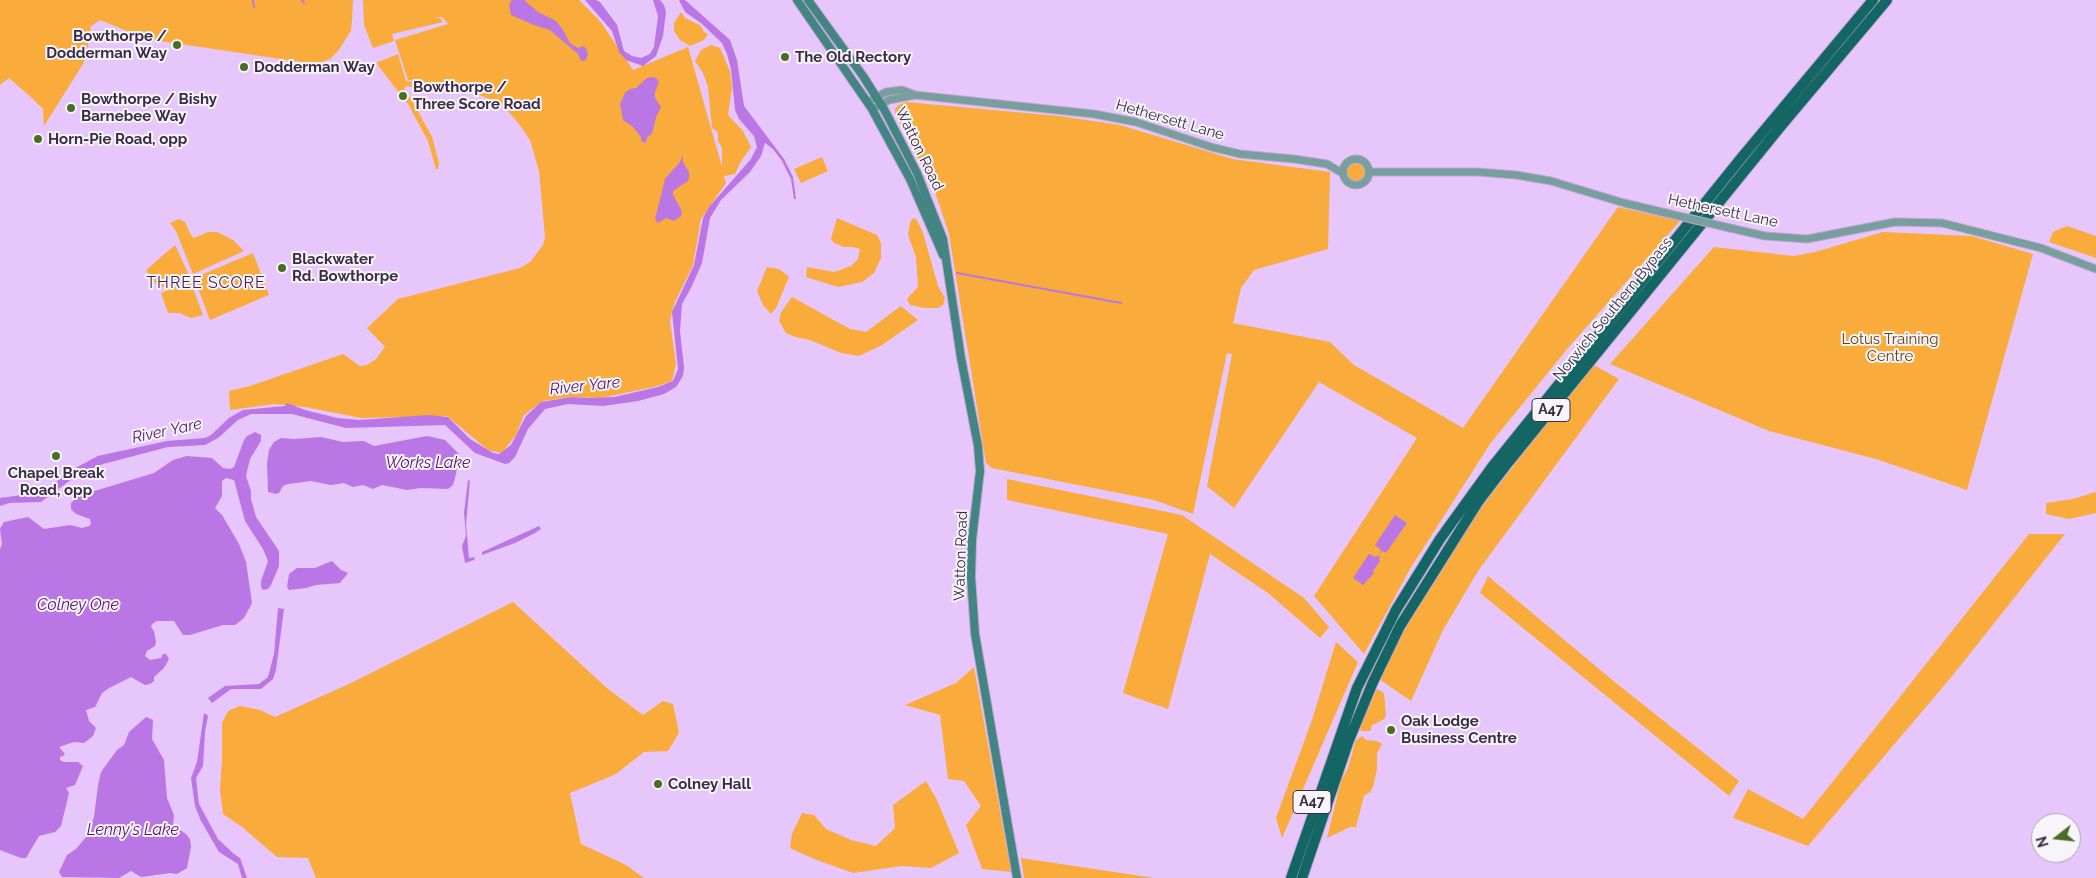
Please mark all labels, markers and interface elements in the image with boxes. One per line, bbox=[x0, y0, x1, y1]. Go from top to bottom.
place label: Bowthorpe / Dodderman Way bbox=[46, 27, 167, 62]
marker: Bowthorpe / Dodderman Way bbox=[171, 39, 183, 51]
place label: The Old Rectory bbox=[795, 48, 911, 66]
marker: The Old Rectory bbox=[779, 51, 791, 63]
place label: Dodderman Way bbox=[254, 58, 375, 76]
marker: Dodderman Way bbox=[238, 61, 250, 73]
place label: Bowthorpe / Three Score Road bbox=[413, 78, 541, 113]
place label: Bowthorpe / Bishy Barnebee Way bbox=[81, 90, 217, 125]
marker: Bowthorpe / Three Score Road bbox=[397, 90, 409, 102]
street label: Hethersett Lane bbox=[1114, 96, 1226, 144]
marker: Bowthorpe / Bishy Barnebee Way bbox=[65, 102, 77, 114]
street label: Watton Road bbox=[891, 104, 947, 194]
place label: Horn-Pie Road, opp bbox=[48, 130, 187, 148]
marker: Horn-Pie Road, opp bbox=[32, 133, 44, 145]
street label: Hethersett Lane bbox=[1666, 191, 1780, 231]
street label: Norwich Southern Bypass bbox=[1550, 234, 1676, 384]
place label: Blackwater Rd. Bowthorpe bbox=[292, 250, 398, 285]
marker: Blackwater Rd. Bowthorpe bbox=[276, 262, 288, 274]
district label: THREE SCORE bbox=[145, 273, 267, 293]
park label: Lotus Training Centre bbox=[1842, 330, 1938, 365]
water label: River Yare bbox=[549, 373, 621, 399]
road number: A47 bbox=[1532, 398, 1570, 422]
water label: River Yare bbox=[130, 414, 204, 448]
marker: Chapel Break Road, opp bbox=[50, 450, 62, 462]
water label: Works Lake bbox=[386, 453, 470, 473]
place label: Chapel Break Road, opp bbox=[8, 464, 104, 499]
street label: Watton Road bbox=[950, 511, 972, 601]
water label: Colney One bbox=[37, 595, 119, 615]
place label: Oak Lodge Business Centre bbox=[1401, 712, 1517, 747]
marker: Oak Lodge Business Centre bbox=[1385, 724, 1397, 736]
place label: Colney Hall bbox=[668, 775, 751, 793]
marker: Colney Hall bbox=[652, 778, 664, 790]
road number: A47 bbox=[1293, 790, 1331, 814]
north arrow bbox=[2031, 813, 2081, 863]
water label: Lenny's Lake bbox=[87, 820, 179, 840]
text: N bbox=[2033, 835, 2052, 849]

